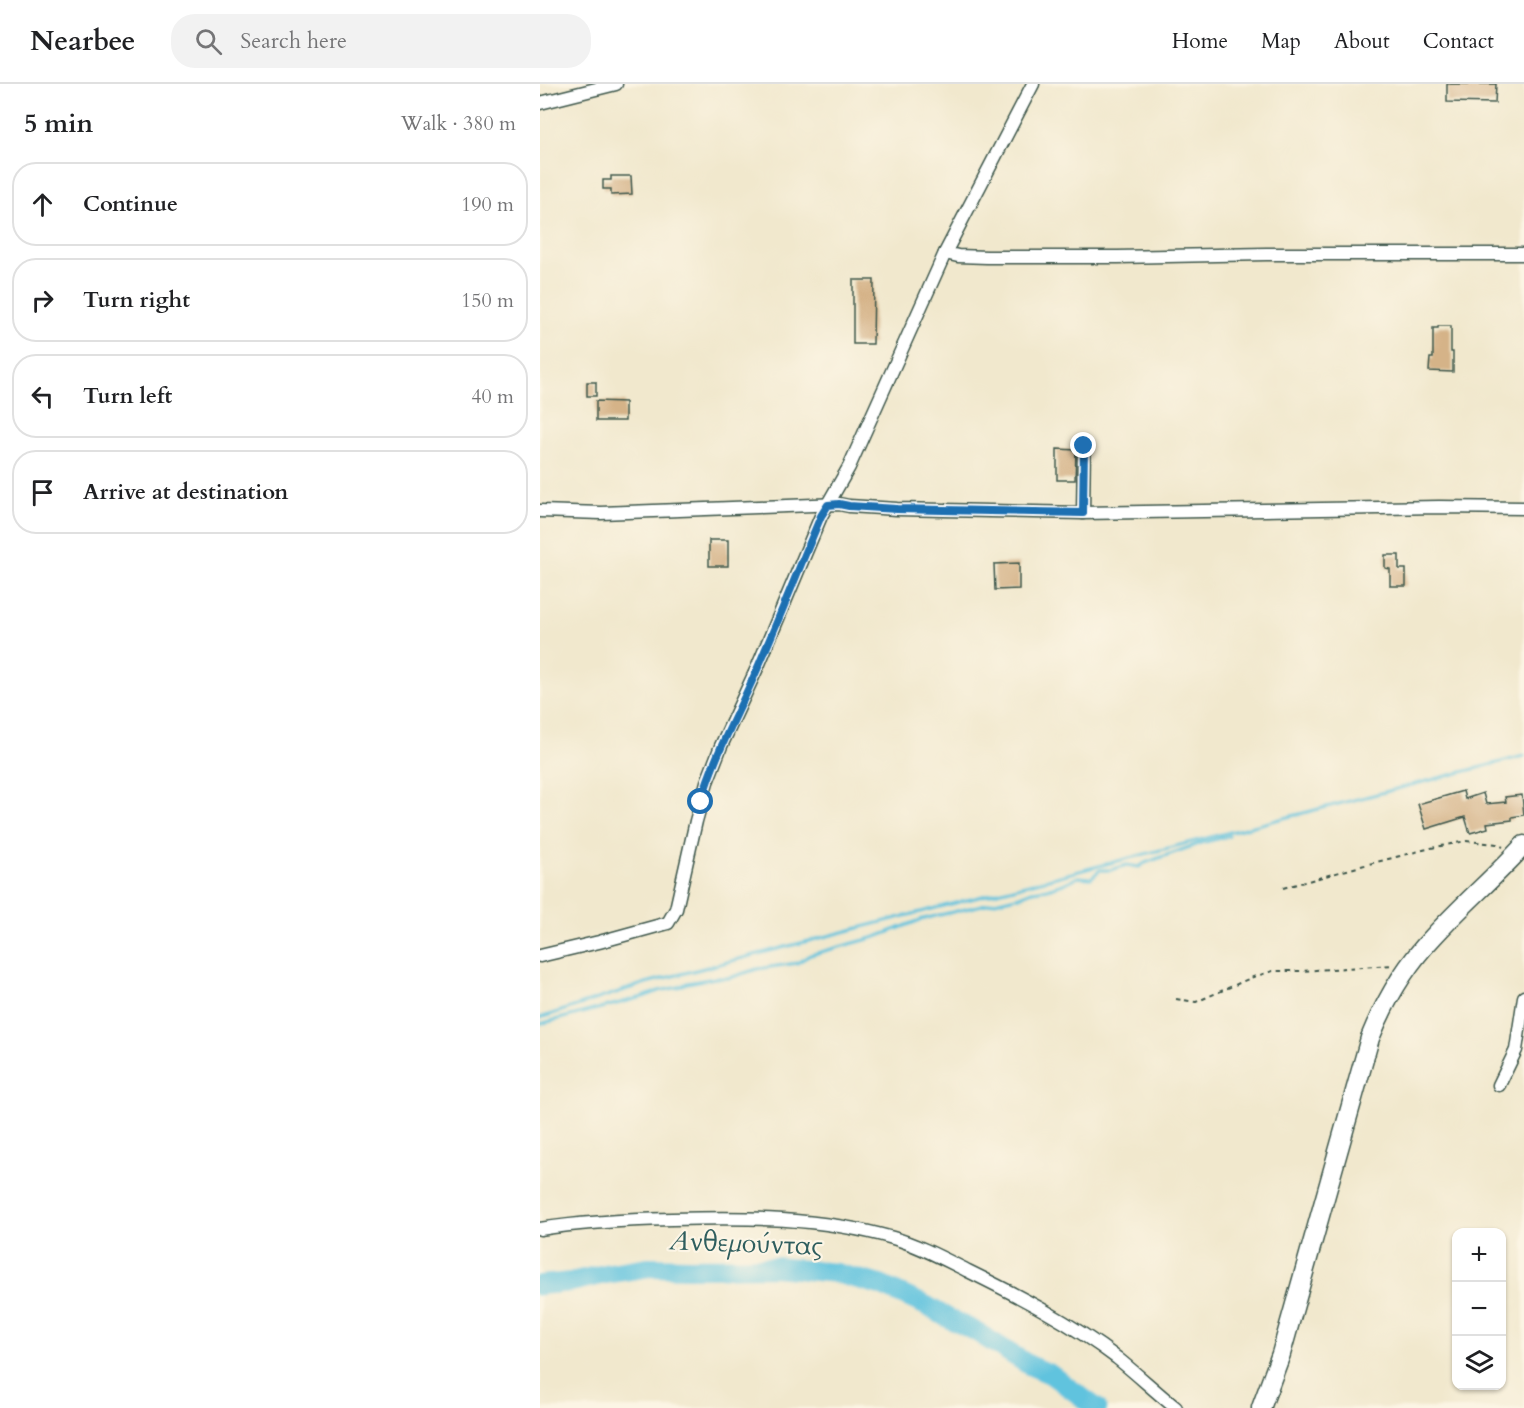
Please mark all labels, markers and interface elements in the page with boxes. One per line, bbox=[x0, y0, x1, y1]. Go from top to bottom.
search box bbox=[171, 14, 591, 68]
text: Nearbee bbox=[30, 22, 135, 60]
icon: search bbox=[192, 25, 225, 58]
text: Search here bbox=[240, 26, 347, 56]
text: Home bbox=[1172, 27, 1228, 56]
text: Map bbox=[1261, 27, 1301, 56]
text: About bbox=[1334, 27, 1390, 56]
text: Contact bbox=[1423, 27, 1494, 56]
text: 5 min bbox=[24, 106, 93, 141]
text: Walk · 380 m bbox=[401, 110, 516, 137]
icon: ahead bbox=[26, 188, 59, 221]
text: Continue bbox=[83, 189, 178, 219]
text: 190 m bbox=[461, 191, 514, 218]
icon: right bbox=[26, 284, 59, 317]
text: Turn right bbox=[83, 285, 190, 315]
text: 150 m bbox=[461, 287, 514, 314]
icon: left bbox=[26, 380, 59, 413]
text: Turn left bbox=[83, 381, 172, 411]
text: 40 m bbox=[471, 383, 514, 410]
route end bbox=[1070, 432, 1096, 458]
icon: arrive bbox=[26, 476, 59, 509]
text: Arrive at destination bbox=[83, 477, 288, 507]
route start bbox=[687, 788, 713, 814]
water label: Ανθεμούντας bbox=[667, 1222, 824, 1265]
map controls bbox=[1452, 1228, 1506, 1390]
button: + bbox=[1452, 1228, 1506, 1282]
button: − bbox=[1452, 1282, 1506, 1336]
button: layers bbox=[1452, 1336, 1506, 1390]

